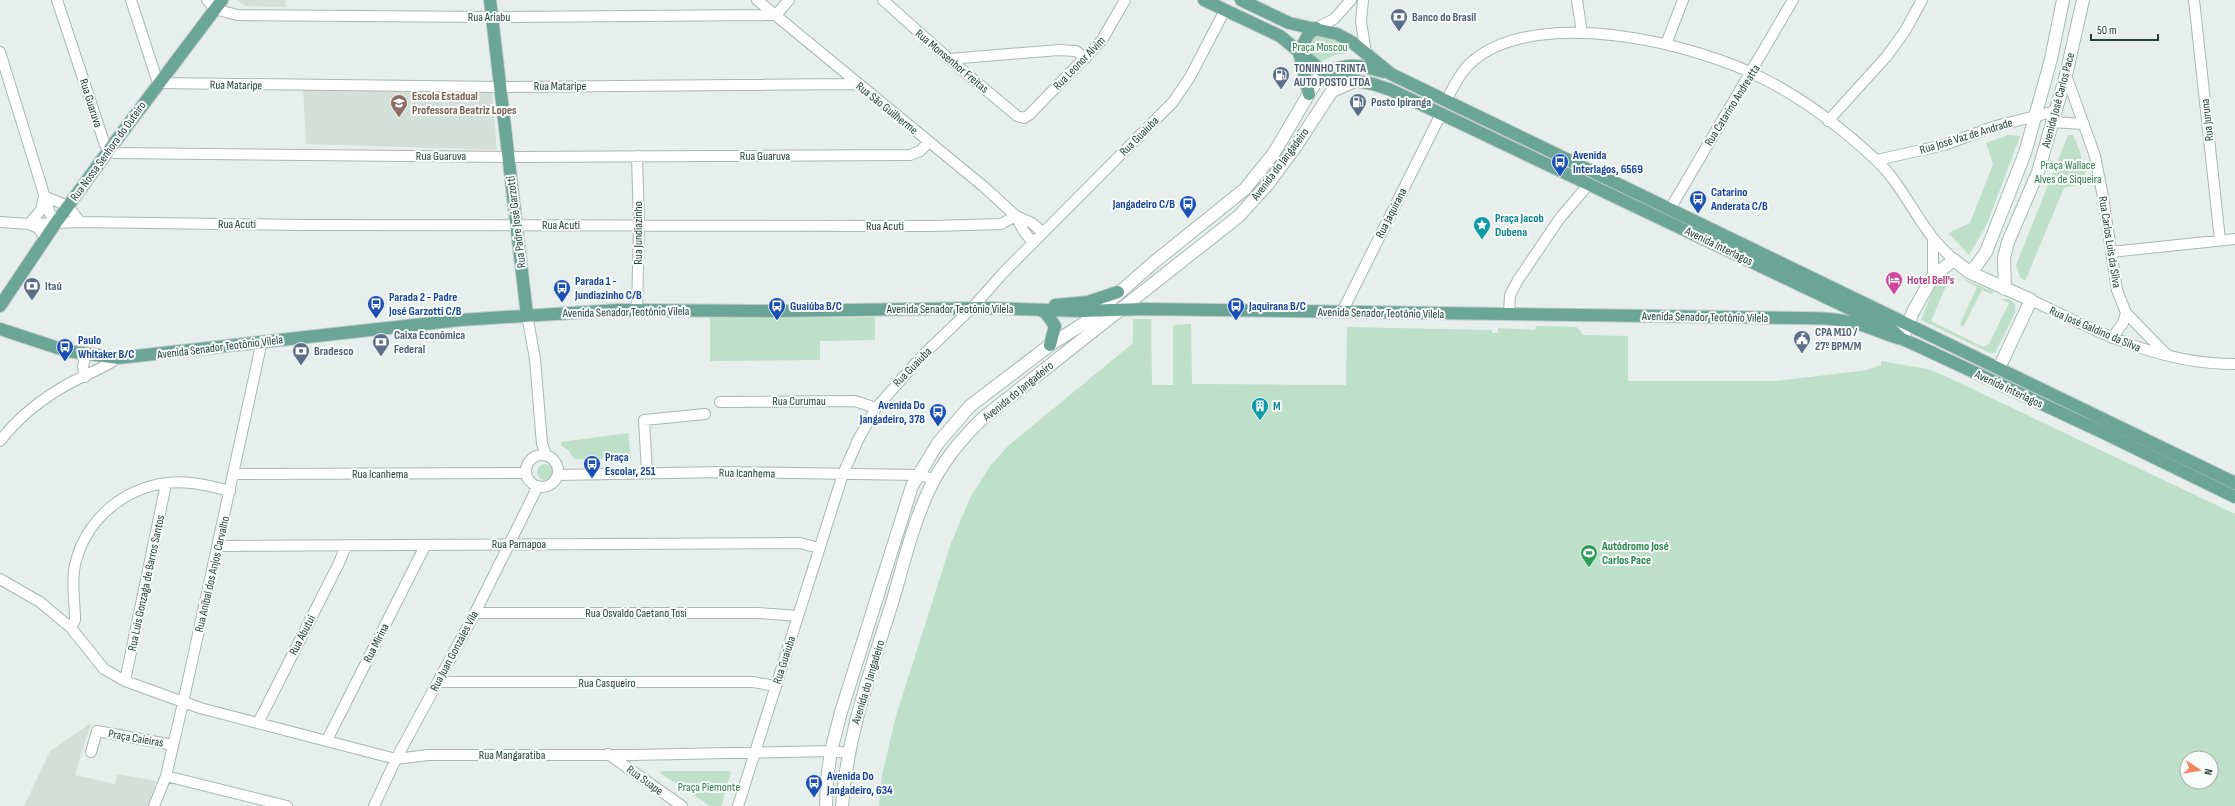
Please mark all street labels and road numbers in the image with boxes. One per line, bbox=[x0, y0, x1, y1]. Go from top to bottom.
street label: Rua Ariabu bbox=[468, 10, 510, 25]
street label: Rua Monsenhor Freitas bbox=[912, 26, 992, 97]
street label: Rua Leonor Alvim bbox=[1050, 33, 1109, 93]
street label: Avenida José Carlos Pace bbox=[2038, 51, 2078, 150]
street label: Rua Catarino Andreatta bbox=[1701, 61, 1764, 149]
street label: Rua Guaruva bbox=[76, 77, 106, 130]
street label: Rua Mataripe bbox=[210, 78, 263, 93]
street label: Rua Mataripe bbox=[534, 79, 586, 94]
street label: Rua São Guilherme bbox=[853, 79, 921, 138]
street label: Rua Nossa Senhora do Outeiro bbox=[67, 98, 150, 204]
street label: Rua Juruna bbox=[2198, 98, 2217, 142]
street label: Rua Guaiuba bbox=[1117, 113, 1162, 159]
street label: Rua José Vaz de Andrade bbox=[1918, 115, 2015, 158]
street label: Avenida do Jangadeiro bbox=[1248, 125, 1313, 204]
street label: Rua Guaruva bbox=[416, 149, 467, 164]
street label: Rua Guaruva bbox=[740, 149, 791, 164]
street label: Rua Padre José Garzotti bbox=[503, 175, 530, 269]
street label: Rua Jaquirana bbox=[1372, 185, 1411, 241]
street label: Rua Carlos Luis da Silva bbox=[2095, 195, 2124, 289]
street label: Rua Jundiazinho bbox=[631, 201, 646, 265]
street label: Rua Acuti bbox=[218, 217, 256, 232]
street label: Rua Acuti bbox=[542, 218, 580, 233]
street label: Rua Acuti bbox=[866, 219, 904, 234]
street label: Avenida Interlagos bbox=[1682, 223, 1755, 269]
street label: Avenida Senador Teotônio Vilela bbox=[886, 302, 1014, 317]
street label: Rua José Galdíno da Silva bbox=[2047, 303, 2143, 356]
street label: Avenida Senador Teotônio Vilela bbox=[562, 304, 690, 321]
street label: Avenida Senador Teotônio Vilela bbox=[1317, 305, 1445, 322]
street label: Avenida Senador Teotônio Vilela bbox=[1641, 309, 1769, 326]
street label: Avenida Senador Teotônio Vilela bbox=[155, 332, 284, 363]
street label: Rua Guaiuba bbox=[890, 344, 935, 390]
street label: Avenida do Jangadeiro bbox=[979, 358, 1057, 425]
street label: Avenida Interlagos bbox=[1971, 367, 2045, 412]
street label: Rua Curumau bbox=[772, 394, 826, 409]
street label: Rua Icanhema bbox=[719, 466, 776, 481]
street label: Rua Icanhema bbox=[352, 467, 408, 482]
street label: Rua Luis Gonzaga de Barros Santos bbox=[125, 514, 168, 652]
street label: Rua Aníbal dos Anjos Carvalho bbox=[192, 515, 233, 634]
street label: Rua Parnapoa bbox=[492, 537, 547, 552]
street label: Rua Osvaldo Caetano Tosi bbox=[585, 606, 687, 621]
street label: Rua Juan Gonzales Vila bbox=[427, 608, 482, 694]
street label: Rua Abutui bbox=[286, 613, 319, 658]
street label: Rua Mirina bbox=[360, 621, 393, 665]
street label: Rua Guaiuba bbox=[770, 634, 799, 686]
street label: Avenida do Jangadeiro bbox=[848, 638, 888, 727]
street label: Rua Casqueiro bbox=[579, 676, 635, 691]
street label: Praça Caieiras bbox=[107, 726, 165, 751]
street label: Rua Mangaratiba bbox=[479, 748, 546, 763]
street label: Rua Suape bbox=[623, 762, 666, 799]

